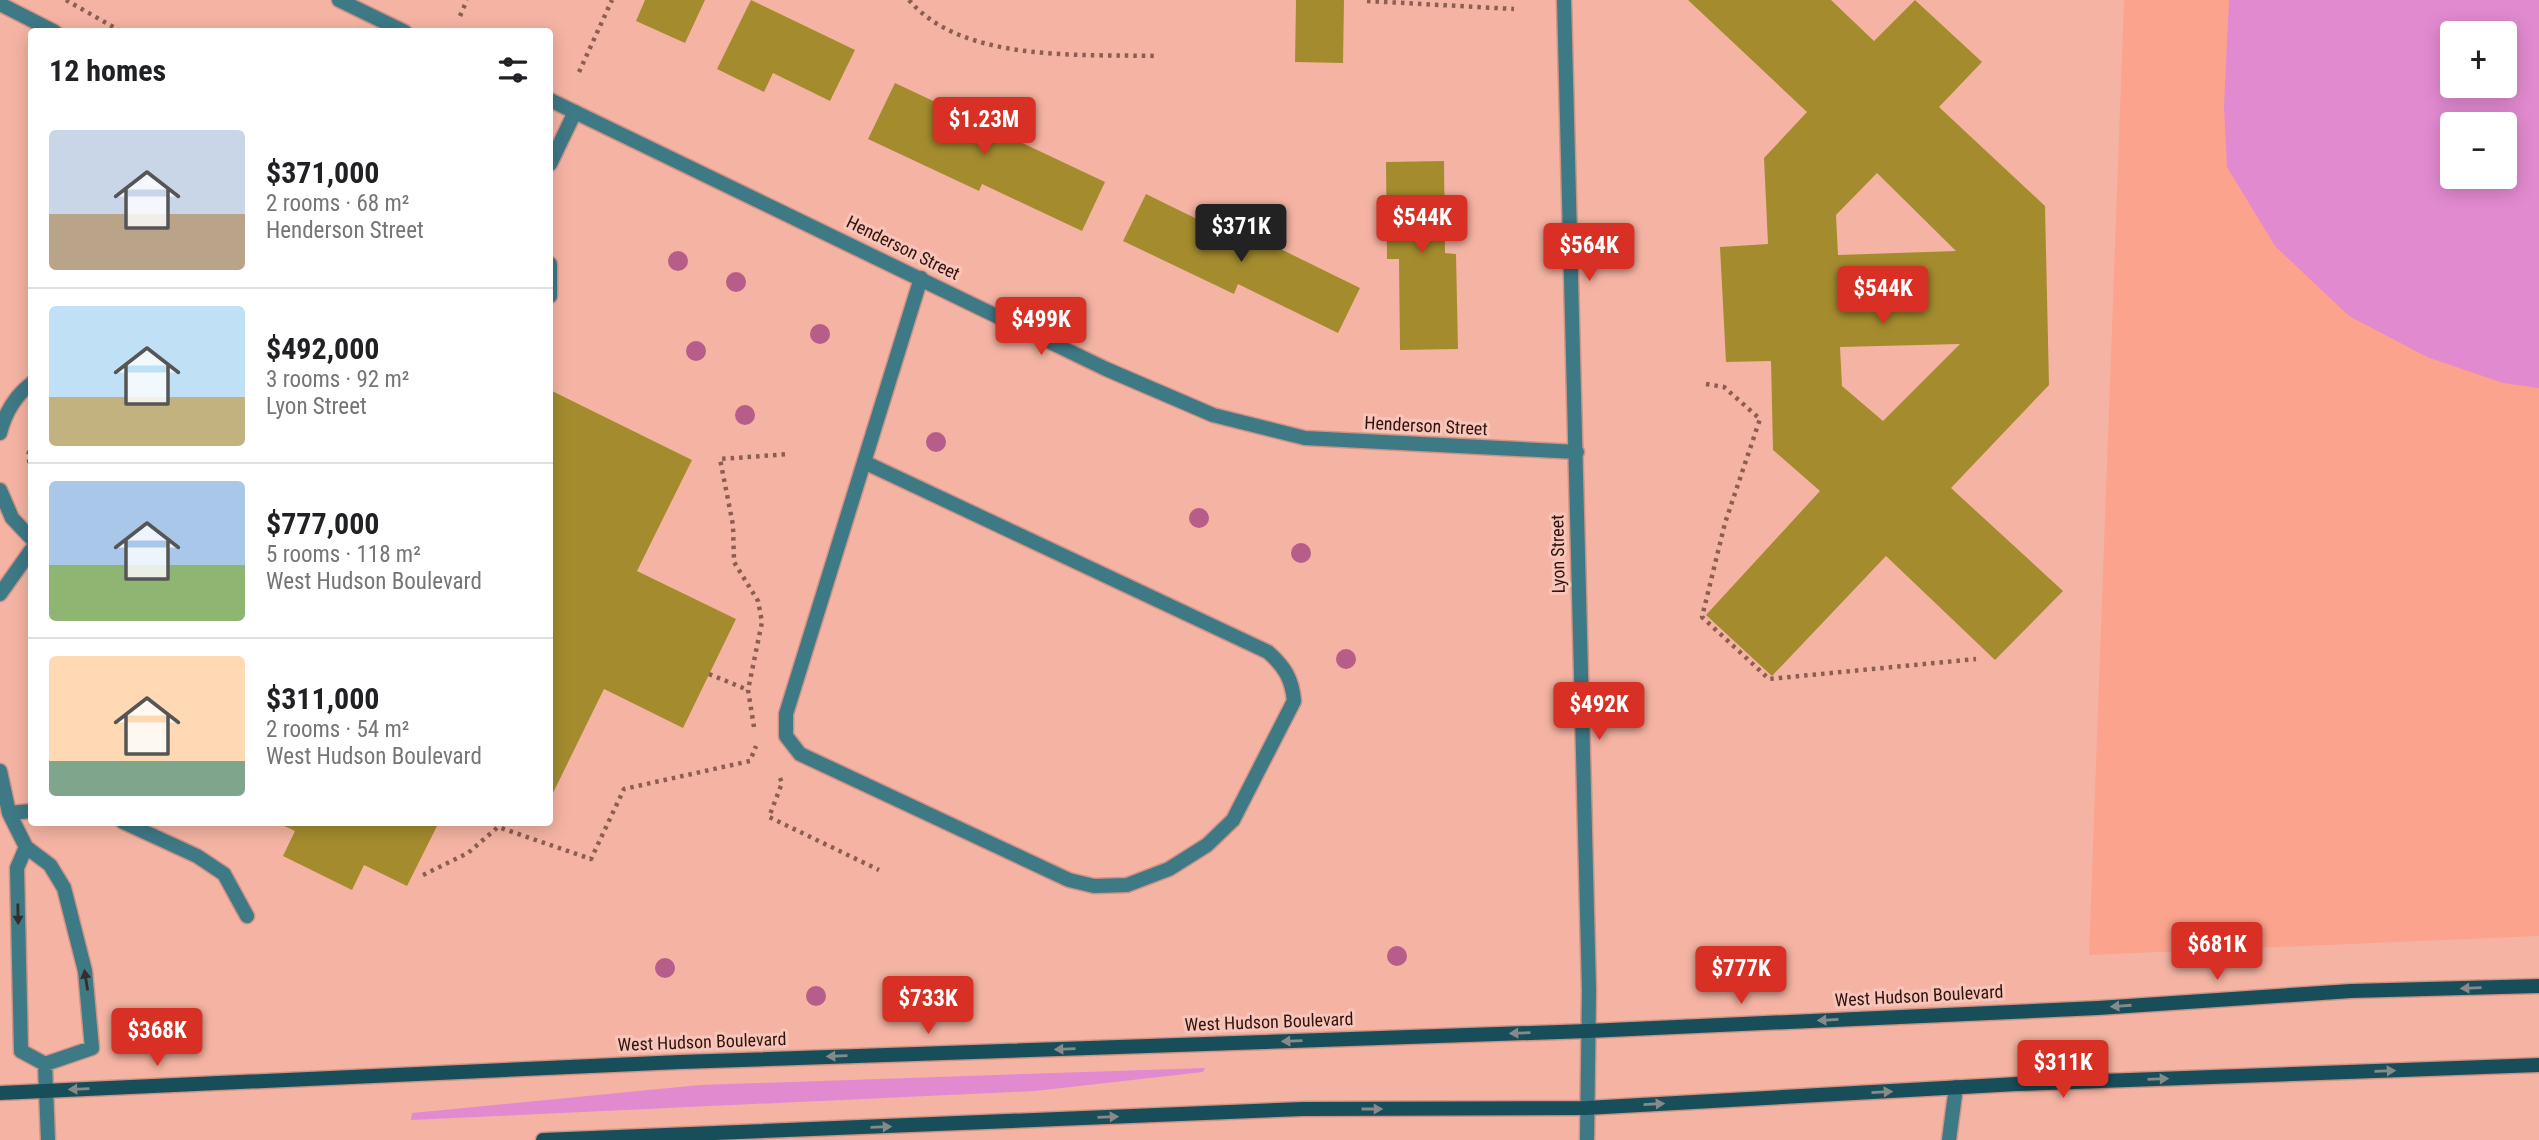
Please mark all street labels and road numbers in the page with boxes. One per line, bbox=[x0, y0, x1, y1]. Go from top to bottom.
street label: Henderson Street bbox=[843, 211, 963, 284]
street label: Henderson Street bbox=[1364, 412, 1488, 439]
street label: Lyon Street bbox=[1546, 514, 1569, 594]
street label: West Hudson Boulevard bbox=[1834, 981, 2004, 1010]
street label: West Hudson Boulevard bbox=[1184, 1008, 1354, 1035]
street label: West Hudson Boulevard bbox=[617, 1028, 787, 1055]

